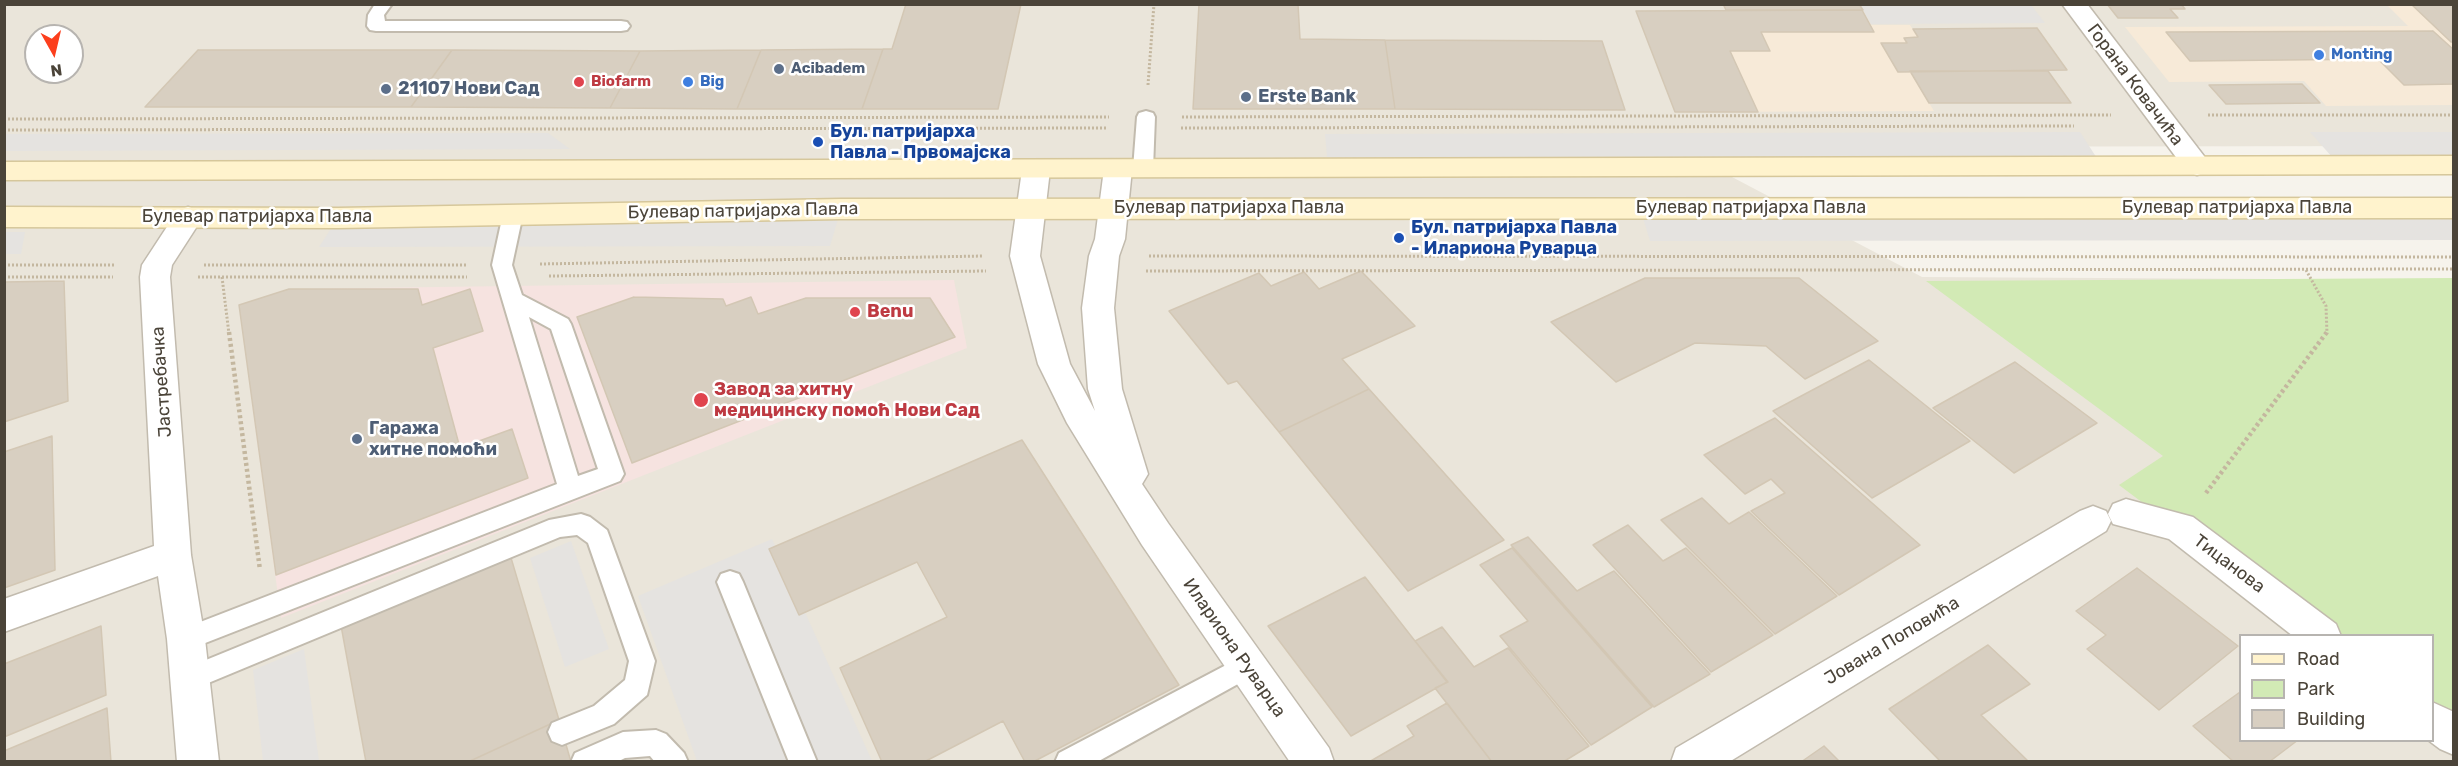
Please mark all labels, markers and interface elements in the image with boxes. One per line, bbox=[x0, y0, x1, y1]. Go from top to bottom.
street label: Горана Ковачића bbox=[2082, 20, 2188, 150]
north arrow bbox=[24, 24, 84, 84]
place label: Monting bbox=[2331, 46, 2393, 64]
marker: Monting bbox=[2312, 48, 2326, 62]
text: N bbox=[49, 60, 63, 81]
place label: Acibadem bbox=[791, 60, 865, 78]
marker: Acibadem bbox=[772, 62, 786, 76]
place label: Biofarm bbox=[591, 73, 651, 91]
place label: Big bbox=[700, 73, 724, 91]
marker: Biofarm bbox=[572, 75, 586, 89]
marker: Big bbox=[681, 75, 695, 89]
place label: 21107 Нови Сад bbox=[398, 78, 540, 100]
marker: 21107 Нови Сад bbox=[379, 82, 393, 96]
place label: Erste Bank bbox=[1258, 86, 1356, 108]
marker: Erste Bank bbox=[1239, 90, 1253, 104]
place label: Бул. патријарха Павла - Првомајска bbox=[830, 121, 1011, 164]
marker: Бул. патријарха Павла - Првомајска bbox=[811, 135, 825, 149]
street label: Булевар патријарха Павла bbox=[1114, 197, 1344, 219]
street label: Булевар патријарха Павла bbox=[1636, 197, 1866, 219]
street label: Булевар патријарха Павла bbox=[2122, 197, 2352, 219]
street label: Булевар патријарха Павла bbox=[628, 198, 858, 224]
street label: Булевар патријарха Павла bbox=[142, 206, 372, 228]
place label: Бул. патријарха Павла - Илариона Руварца bbox=[1411, 217, 1617, 260]
marker: Бул. патријарха Павла - Илариона Руварца bbox=[1392, 231, 1406, 245]
place label: Benu bbox=[867, 301, 913, 323]
marker: Benu bbox=[848, 305, 862, 319]
street label: Јастребачка bbox=[147, 326, 177, 438]
place label: Завод за хитну медицинску помоћ Нови Сад bbox=[714, 379, 980, 422]
marker: Завод за хитну медицинску помоћ Нови Сад bbox=[692, 391, 710, 409]
place label: Гаража хитне помоћи bbox=[369, 418, 497, 460]
marker: Гаража хитне помоћи bbox=[350, 432, 364, 446]
street label: Тицанова bbox=[2189, 530, 2269, 598]
street label: Илариона Руварца bbox=[1178, 575, 1290, 721]
street label: Јована Поповића bbox=[1821, 592, 1963, 690]
legend bbox=[2239, 634, 2434, 742]
text: Road bbox=[2297, 648, 2340, 670]
text: Park bbox=[2297, 678, 2334, 700]
text: Building bbox=[2297, 708, 2365, 730]

